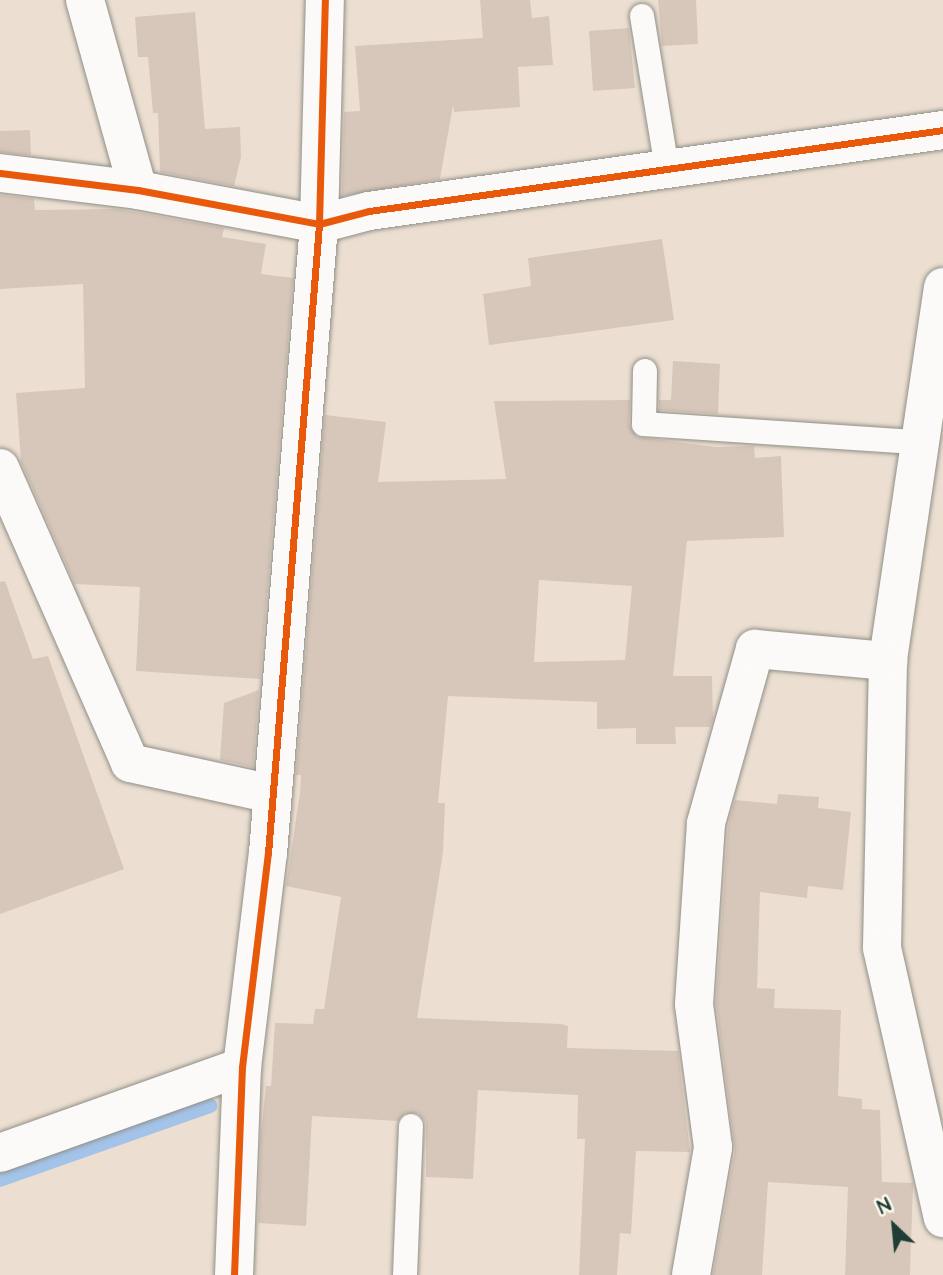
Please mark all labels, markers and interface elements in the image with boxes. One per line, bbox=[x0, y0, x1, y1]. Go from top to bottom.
north arrow bbox=[859, 1191, 929, 1261]
text: N bbox=[873, 1192, 896, 1221]

